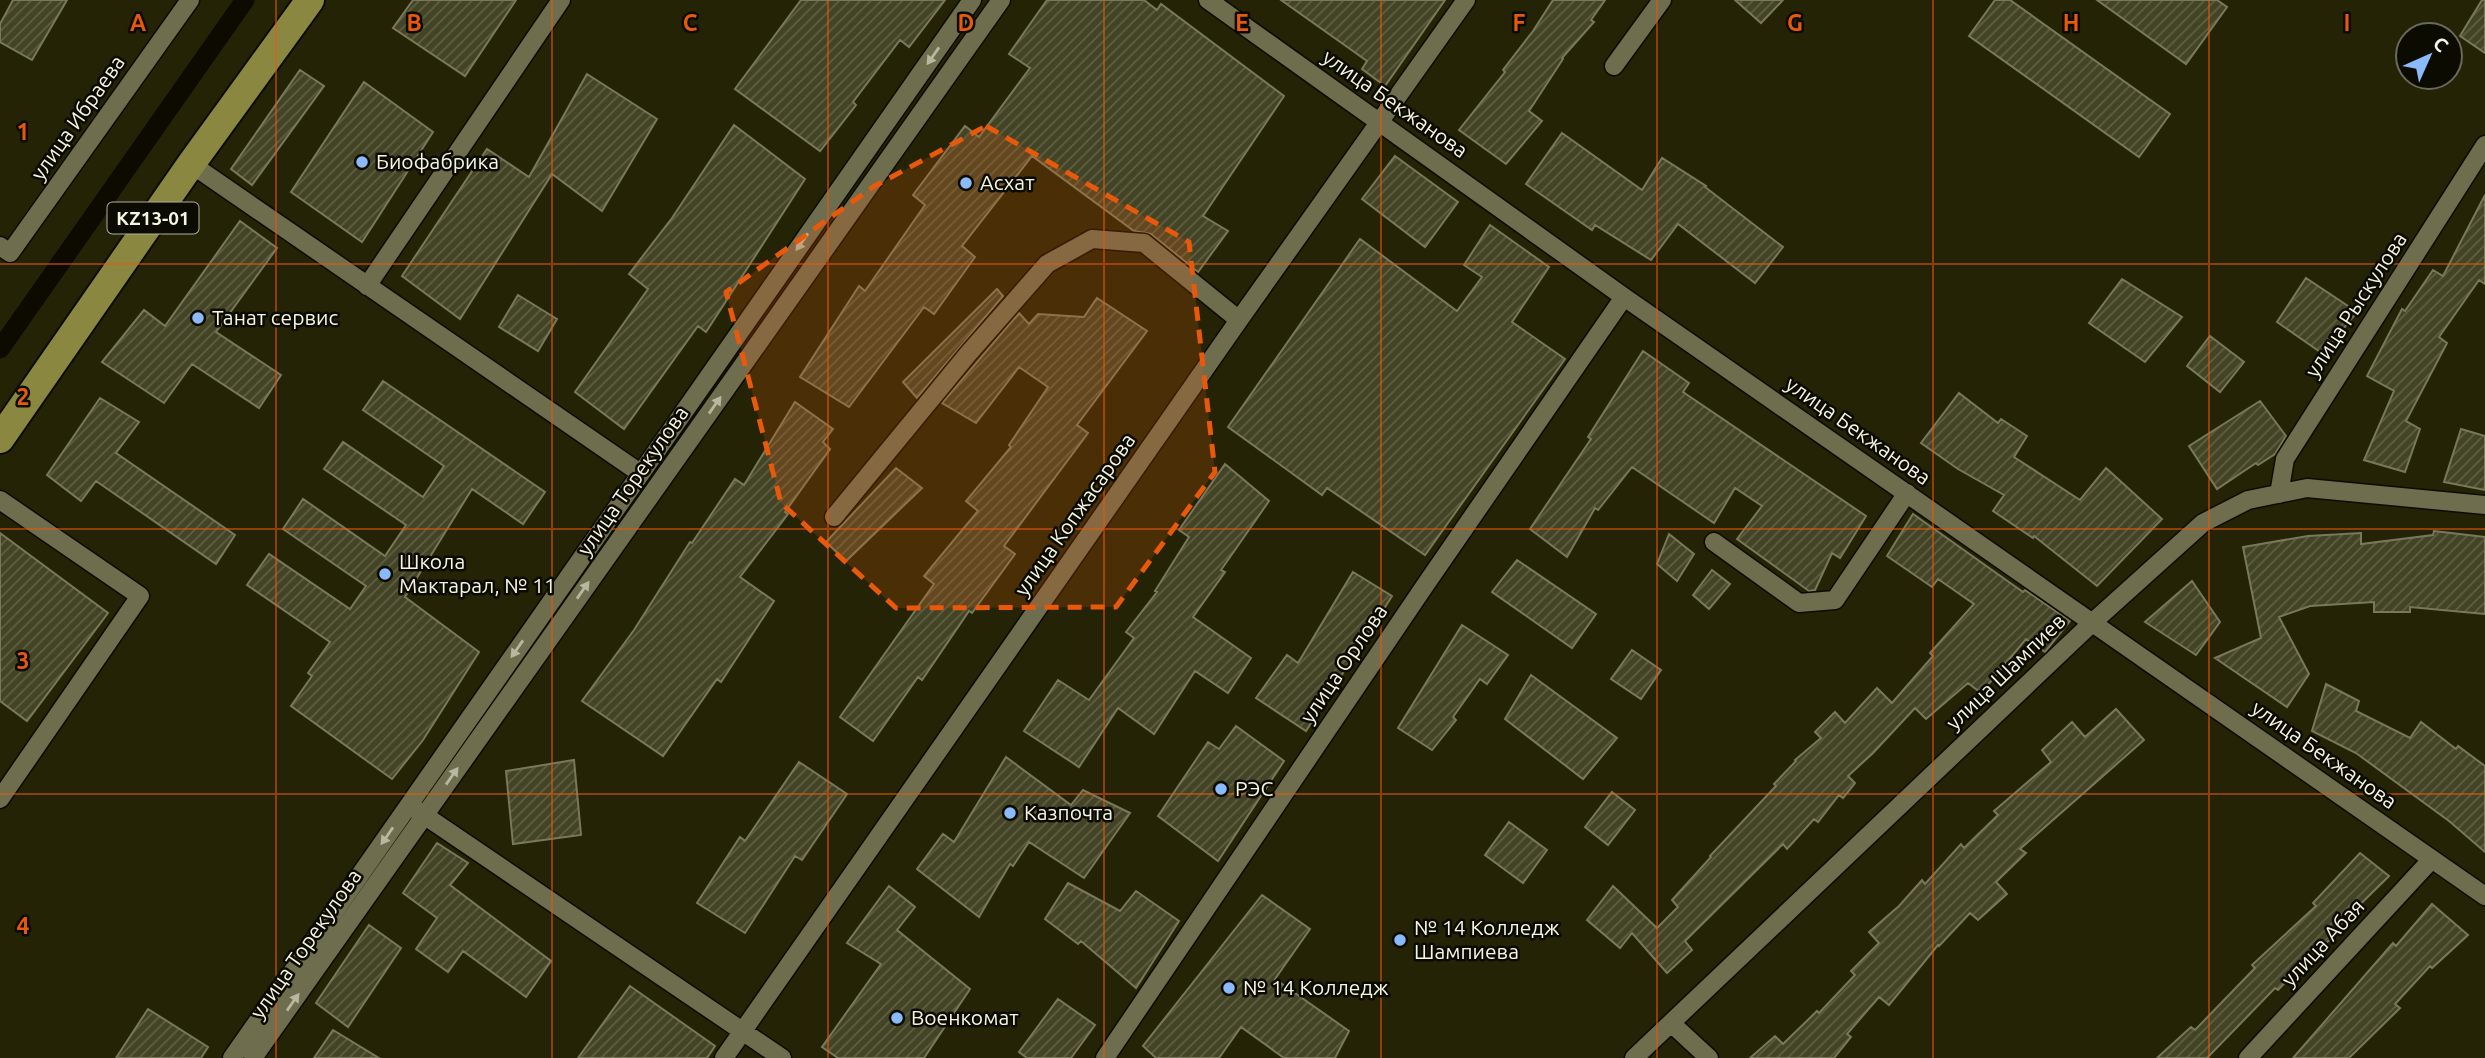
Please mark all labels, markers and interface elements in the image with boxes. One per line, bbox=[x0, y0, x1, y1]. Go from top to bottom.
text: A bbox=[130, 10, 146, 35]
text: B bbox=[406, 10, 422, 35]
text: C bbox=[683, 10, 698, 35]
text: D bbox=[958, 10, 974, 35]
text: E bbox=[1235, 10, 1249, 35]
text: F bbox=[1513, 10, 1526, 35]
text: G bbox=[1787, 10, 1803, 35]
text: H bbox=[2063, 10, 2079, 35]
text: I bbox=[2344, 10, 2350, 35]
north arrow bbox=[2394, 21, 2464, 91]
text: С bbox=[2429, 32, 2453, 56]
street label: улица Бекжанова bbox=[1318, 44, 1473, 162]
one-way arrow bbox=[926, 47, 940, 65]
street label: улица Ибраева bbox=[25, 50, 129, 184]
text: 1 bbox=[17, 119, 29, 144]
place label: Биофабрика bbox=[376, 149, 499, 173]
marker: Биофабрика bbox=[354, 154, 370, 170]
place label: Асхат bbox=[980, 170, 1035, 194]
marker: Асхат bbox=[958, 175, 974, 191]
road number: KZ13-01 bbox=[108, 202, 198, 233]
street label: улица Рыскулова bbox=[2299, 228, 2411, 381]
one-way arrow bbox=[795, 233, 809, 251]
place label: Танат сервис bbox=[212, 305, 339, 329]
marker: Танат сервис bbox=[190, 310, 206, 326]
street label: улица Бекжанова bbox=[1781, 371, 1936, 489]
text: 2 bbox=[17, 384, 29, 409]
one-way arrow bbox=[708, 396, 722, 414]
street label: улица Торекулова bbox=[572, 401, 693, 560]
street label: улица Копжасарова bbox=[1009, 428, 1139, 600]
place label: Школа Мактарал, № 11 bbox=[399, 549, 556, 597]
marker: Школа Мактарал, № 11 bbox=[377, 566, 393, 582]
one-way arrow bbox=[576, 581, 590, 599]
street label: улица Орлова bbox=[1295, 600, 1392, 727]
street label: улица Шампиев bbox=[1941, 608, 2070, 734]
one-way arrow bbox=[510, 640, 524, 658]
text: 3 bbox=[17, 648, 29, 673]
street label: улица Бекжанова bbox=[2247, 695, 2402, 813]
one-way arrow bbox=[445, 767, 459, 785]
place label: РЭС bbox=[1235, 776, 1273, 800]
marker: РЭС bbox=[1213, 781, 1229, 797]
place label: Казпочта bbox=[1024, 800, 1113, 824]
marker: Казпочта bbox=[1002, 805, 1018, 821]
one-way arrow bbox=[380, 827, 394, 845]
street label: улица Торекулова bbox=[245, 864, 366, 1023]
street label: улица Абая bbox=[2276, 894, 2369, 991]
text: 4 bbox=[17, 913, 30, 938]
place label: № 14 Колледж Шампиева bbox=[1414, 915, 1560, 963]
marker: № 14 Колледж Шампиева bbox=[1392, 932, 1408, 948]
place label: № 14 Колледж bbox=[1243, 975, 1389, 999]
marker: № 14 Колледж bbox=[1221, 980, 1237, 996]
one-way arrow bbox=[286, 993, 300, 1011]
place label: Военкомат bbox=[911, 1005, 1019, 1029]
marker: Военкомат bbox=[889, 1010, 905, 1026]

